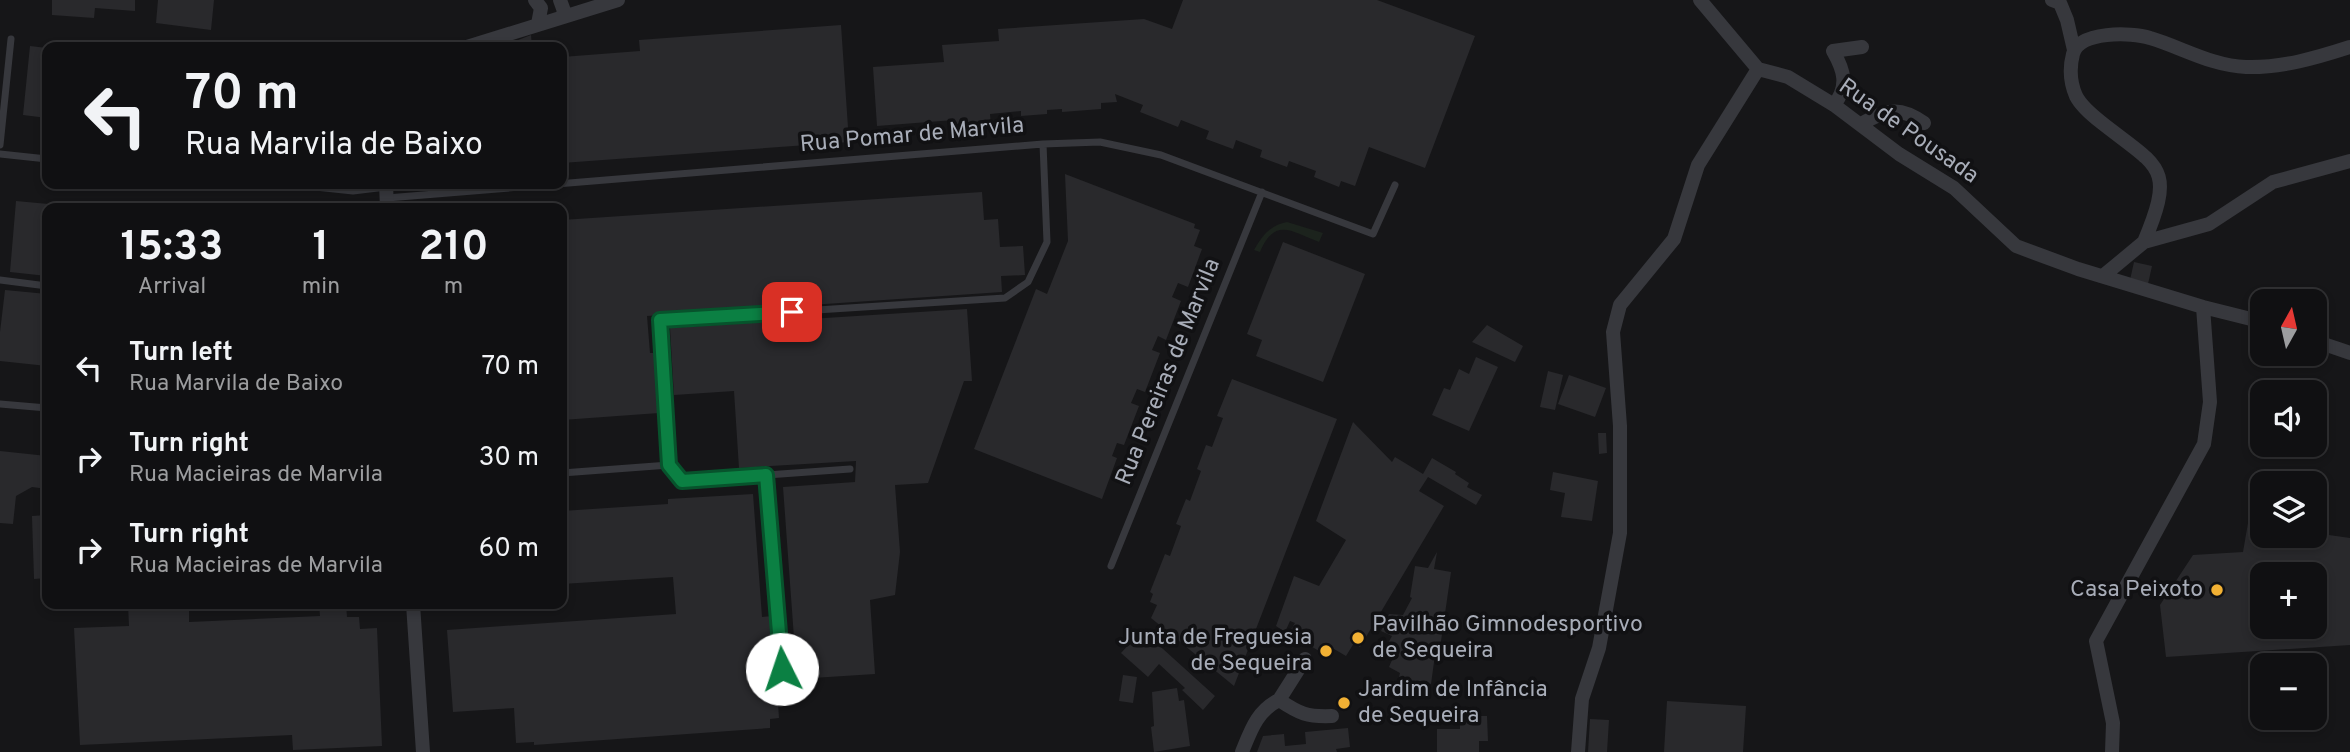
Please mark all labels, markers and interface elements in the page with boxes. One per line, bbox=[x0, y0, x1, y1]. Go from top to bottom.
text: 70 m bbox=[185, 65, 299, 127]
icon: left bbox=[70, 70, 161, 161]
street label: Rua de Pousada bbox=[1832, 73, 1984, 191]
street label: Rua Pomar de Marvila bbox=[799, 112, 1025, 160]
text: Rua Marvila de Baixo bbox=[185, 126, 483, 166]
text: 15:33 bbox=[120, 222, 223, 275]
text: 1 bbox=[313, 222, 329, 275]
text: 210 bbox=[418, 222, 489, 275]
street label: Rua Pereiras de Marvila bbox=[1110, 254, 1228, 490]
text: Arrival bbox=[138, 273, 206, 302]
text: min bbox=[302, 273, 340, 302]
text: m bbox=[444, 273, 463, 302]
pin bbox=[762, 282, 822, 342]
north arrow bbox=[2250, 289, 2328, 366]
map controls bbox=[2250, 289, 2327, 730]
icon: arrive bbox=[773, 293, 811, 331]
text: Turn left bbox=[129, 337, 233, 370]
icon: left bbox=[70, 349, 108, 387]
text: 70 m bbox=[481, 351, 539, 384]
text: Rua Marvila de Baixo bbox=[129, 370, 343, 399]
button: sound bbox=[2250, 380, 2327, 457]
text: Turn right bbox=[129, 428, 249, 461]
icon: right bbox=[70, 440, 108, 478]
text: 30 m bbox=[479, 442, 539, 475]
text: Rua Macieiras de Marvila bbox=[129, 461, 383, 490]
button: layers bbox=[2250, 471, 2327, 548]
text: Turn right bbox=[129, 519, 249, 552]
icon: right bbox=[70, 531, 108, 569]
text: 60 m bbox=[479, 533, 539, 566]
text: Rua Macieiras de Marvila bbox=[129, 552, 383, 581]
button: + bbox=[2250, 562, 2327, 639]
place label: Casa Peixoto bbox=[2070, 576, 2203, 605]
marker: Casa Peixoto bbox=[2209, 582, 2225, 598]
place label: Pavilhão Gimnodesportivo de Sequeira bbox=[1372, 611, 1643, 666]
place label: Junta de Freguesia de Sequeira bbox=[1118, 624, 1312, 679]
marker: Pavilhão Gimnodesportivo de Sequeira bbox=[1350, 630, 1366, 646]
position arrow bbox=[745, 632, 819, 706]
marker: Junta de Freguesia de Sequeira bbox=[1318, 643, 1334, 659]
button: − bbox=[2250, 653, 2327, 730]
place label: Jardim de Infância de Sequeira bbox=[1358, 676, 1548, 731]
marker: Jardim de Infância de Sequeira bbox=[1336, 695, 1352, 711]

